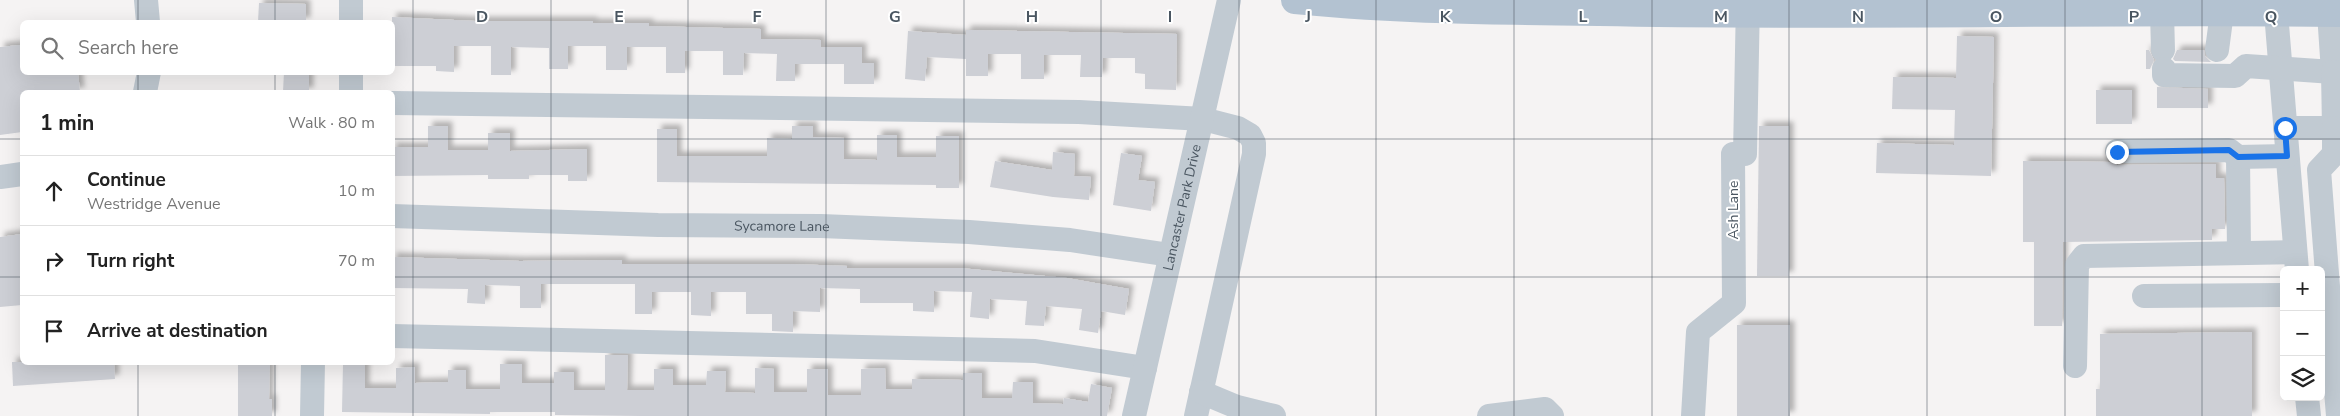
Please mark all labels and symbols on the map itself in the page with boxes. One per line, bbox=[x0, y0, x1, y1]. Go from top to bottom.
text: D bbox=[476, 6, 488, 28]
text: E bbox=[614, 6, 624, 28]
text: F bbox=[753, 6, 762, 28]
text: G bbox=[889, 6, 901, 28]
text: H bbox=[1026, 6, 1038, 28]
text: I bbox=[1168, 6, 1172, 28]
text: J bbox=[1304, 6, 1311, 28]
text: K bbox=[1440, 6, 1452, 28]
text: L bbox=[1579, 6, 1588, 28]
text: M bbox=[1714, 6, 1728, 28]
text: N bbox=[1852, 6, 1864, 28]
text: O bbox=[1990, 6, 2002, 28]
text: P bbox=[2129, 6, 2139, 28]
text: Q bbox=[2265, 6, 2277, 28]
route start bbox=[2274, 117, 2297, 140]
route end bbox=[2106, 141, 2129, 164]
street label: Lancaster Park Drive bbox=[1158, 142, 1205, 272]
street label: Ash Lane bbox=[1724, 181, 1743, 239]
street label: Sycamore Lane bbox=[734, 216, 830, 236]

